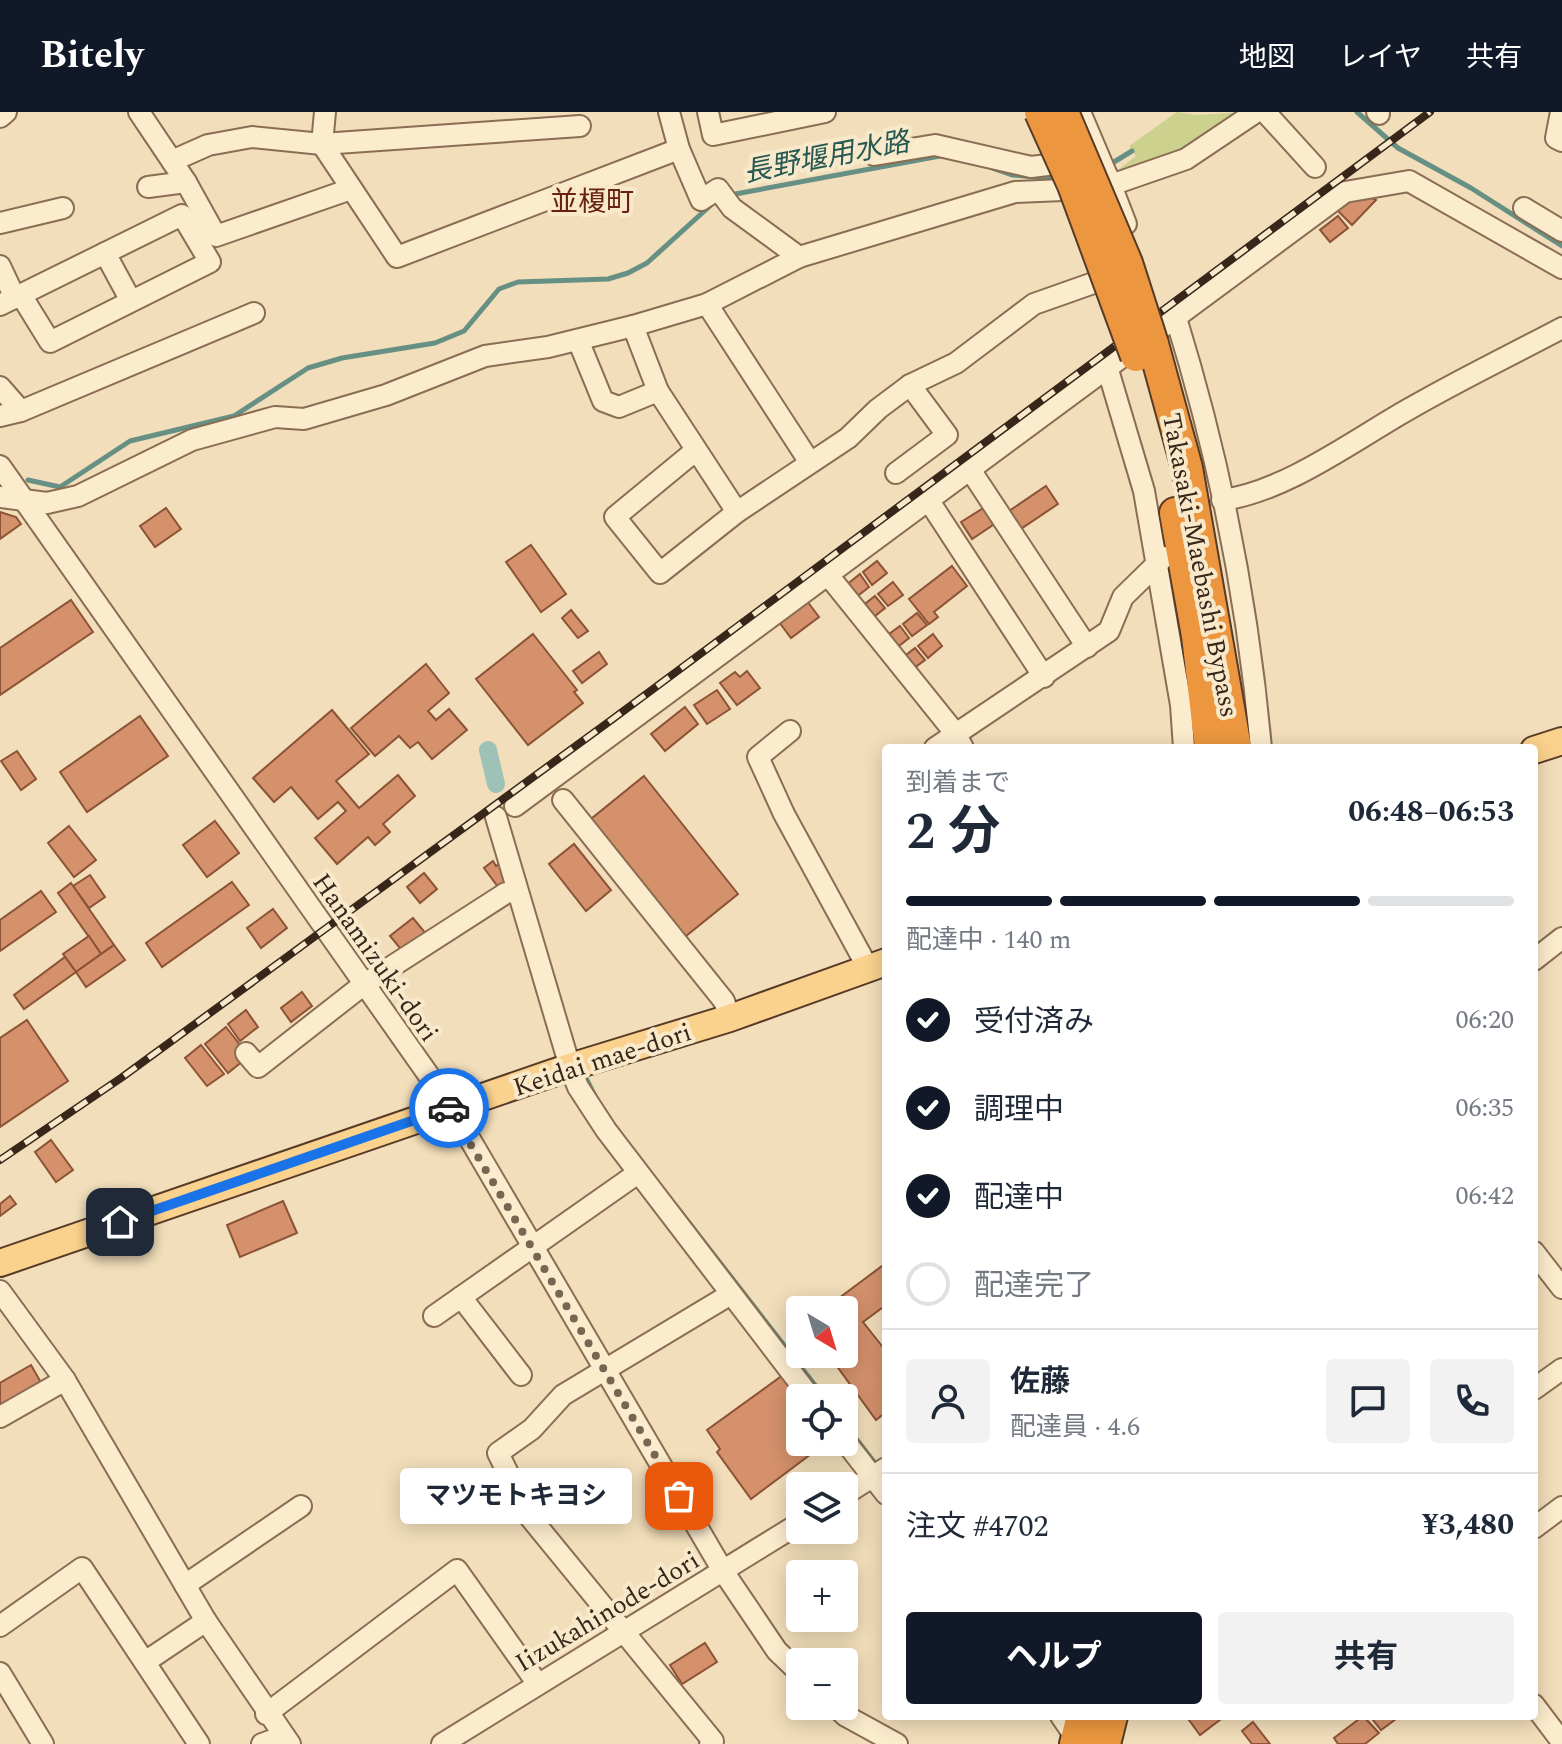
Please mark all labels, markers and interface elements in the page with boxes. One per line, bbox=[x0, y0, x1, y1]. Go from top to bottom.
text: Bitely bbox=[40, 27, 143, 85]
text: 地図 bbox=[1239, 36, 1295, 79]
text: レイヤ bbox=[1339, 36, 1422, 79]
text: 共有 bbox=[1466, 36, 1522, 79]
water label: 長野堰用水路 bbox=[740, 120, 915, 195]
district label: 並榎町 bbox=[550, 181, 634, 224]
street label: Takasaki-Maebashi Bypass bbox=[1151, 409, 1249, 721]
text: 到着まで bbox=[906, 763, 1010, 803]
text: 06:48–06:53 bbox=[1348, 789, 1514, 835]
text: 2 分 bbox=[906, 793, 1000, 872]
street label: Hanamizuki-dori bbox=[302, 865, 448, 1050]
text: 配達中 · 140 m bbox=[906, 920, 1071, 960]
icon: check bbox=[906, 998, 950, 1042]
text: 受付済み bbox=[974, 999, 1094, 1045]
text: 06:20 bbox=[1455, 1000, 1514, 1040]
street label: Keidai mae-dori bbox=[508, 1012, 697, 1108]
courier bbox=[409, 1068, 489, 1148]
icon: car bbox=[427, 1086, 471, 1130]
icon: check bbox=[906, 1086, 950, 1130]
text: 調理中 bbox=[974, 1087, 1064, 1133]
text: 06:35 bbox=[1455, 1088, 1514, 1128]
icon: check bbox=[906, 1174, 950, 1218]
text: 配達中 bbox=[974, 1175, 1064, 1221]
text: 06:42 bbox=[1455, 1176, 1514, 1216]
pin bbox=[86, 1188, 154, 1256]
icon: home bbox=[98, 1200, 142, 1244]
text: 配達完了 bbox=[974, 1263, 1094, 1309]
north arrow bbox=[786, 1296, 858, 1368]
map controls bbox=[786, 1296, 858, 1720]
button: person bbox=[906, 1359, 990, 1443]
text: 佐藤 bbox=[1010, 1359, 1070, 1405]
button: chat bbox=[1326, 1359, 1410, 1443]
button: phone bbox=[1430, 1359, 1514, 1443]
button: locate bbox=[786, 1384, 858, 1456]
text: 配達員 · 4.6 bbox=[1010, 1407, 1140, 1447]
pin bbox=[645, 1462, 713, 1530]
callout: マツモトキヨシ bbox=[399, 1468, 631, 1524]
button: layers bbox=[786, 1472, 858, 1544]
icon: bag bbox=[657, 1474, 701, 1518]
text: マツモトキヨシ bbox=[425, 1476, 607, 1516]
text: ¥3,480 bbox=[1422, 1502, 1514, 1548]
text: 注文 #4702 bbox=[906, 1504, 1049, 1550]
street label: Iizukahinode-dori bbox=[508, 1541, 707, 1683]
button: + bbox=[786, 1560, 858, 1632]
button: ヘルプ bbox=[906, 1612, 1202, 1704]
button: 共有 bbox=[1218, 1612, 1514, 1704]
button: − bbox=[786, 1648, 858, 1720]

